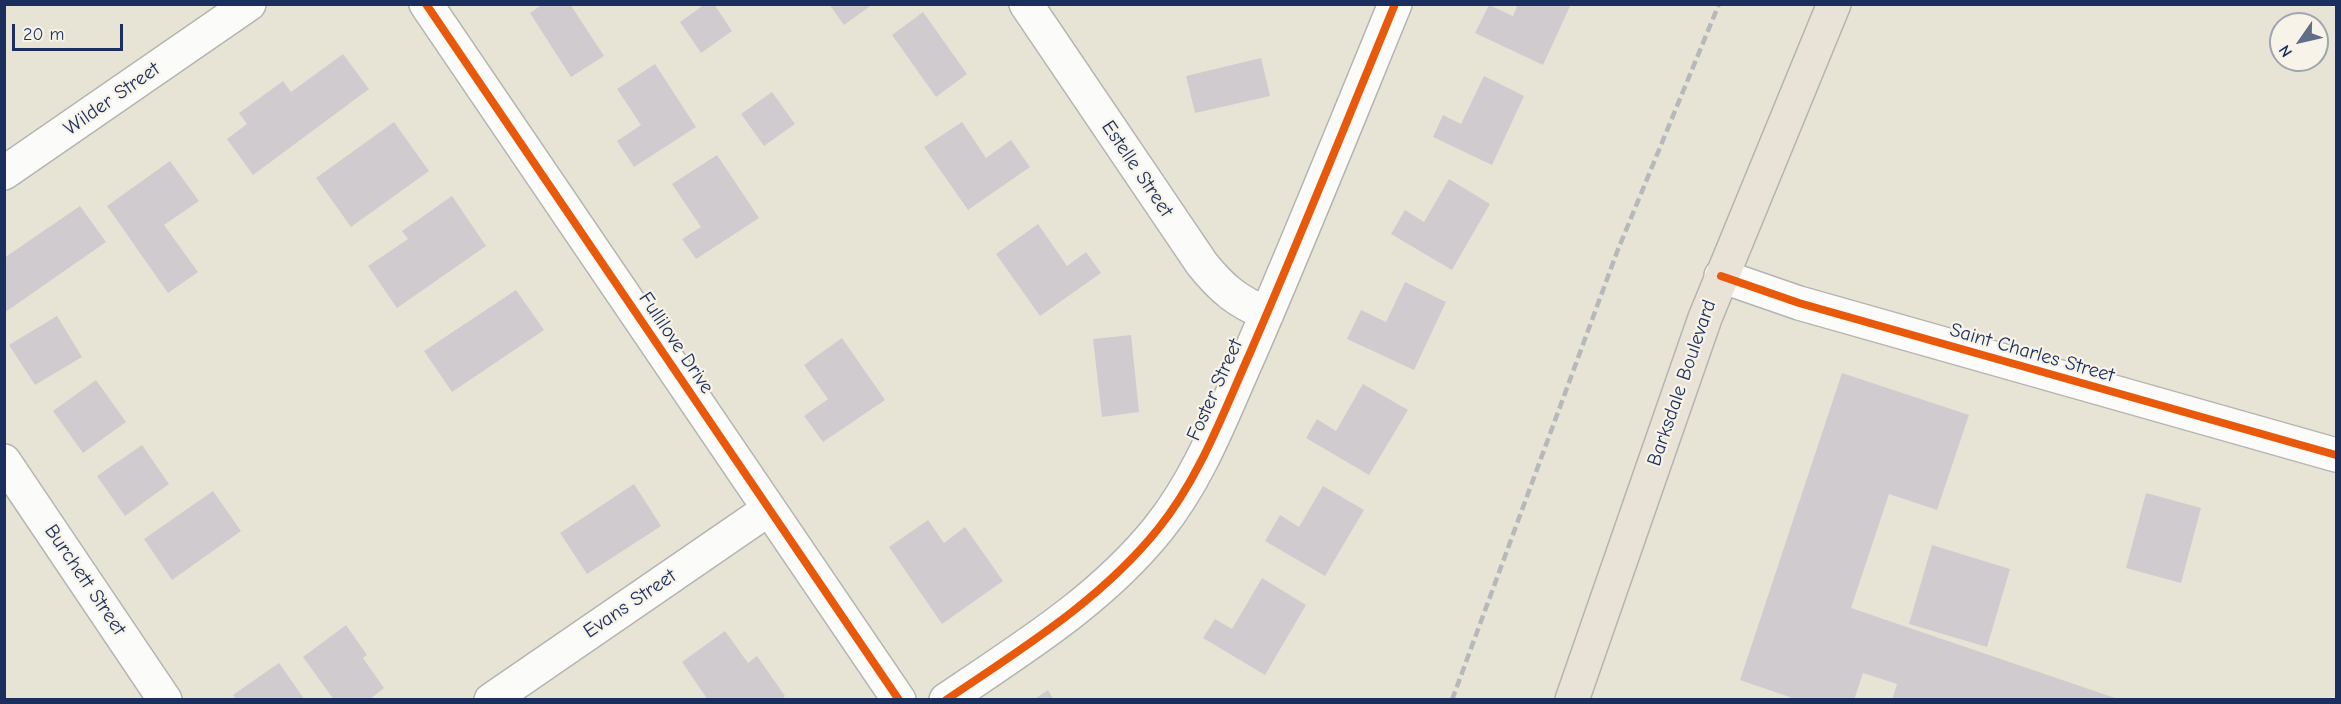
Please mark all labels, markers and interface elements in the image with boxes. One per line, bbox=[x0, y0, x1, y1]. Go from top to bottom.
scale bar bbox=[15, 12, 126, 50]
north arrow bbox=[2269, 12, 2329, 72]
text: 20 m bbox=[23, 24, 64, 45]
text: N bbox=[2275, 42, 2296, 60]
street label: Wilder Street bbox=[59, 57, 165, 141]
street label: Estelle Street bbox=[1096, 116, 1178, 222]
street label: Fullilove Drive bbox=[633, 288, 719, 398]
street label: Barksdale Boulevard bbox=[1642, 297, 1722, 469]
street label: Saint Charles Street bbox=[1947, 318, 2117, 388]
street label: Foster Street bbox=[1182, 335, 1248, 445]
street label: Burchett Street bbox=[39, 520, 131, 640]
street label: Evans Street bbox=[579, 564, 681, 644]

